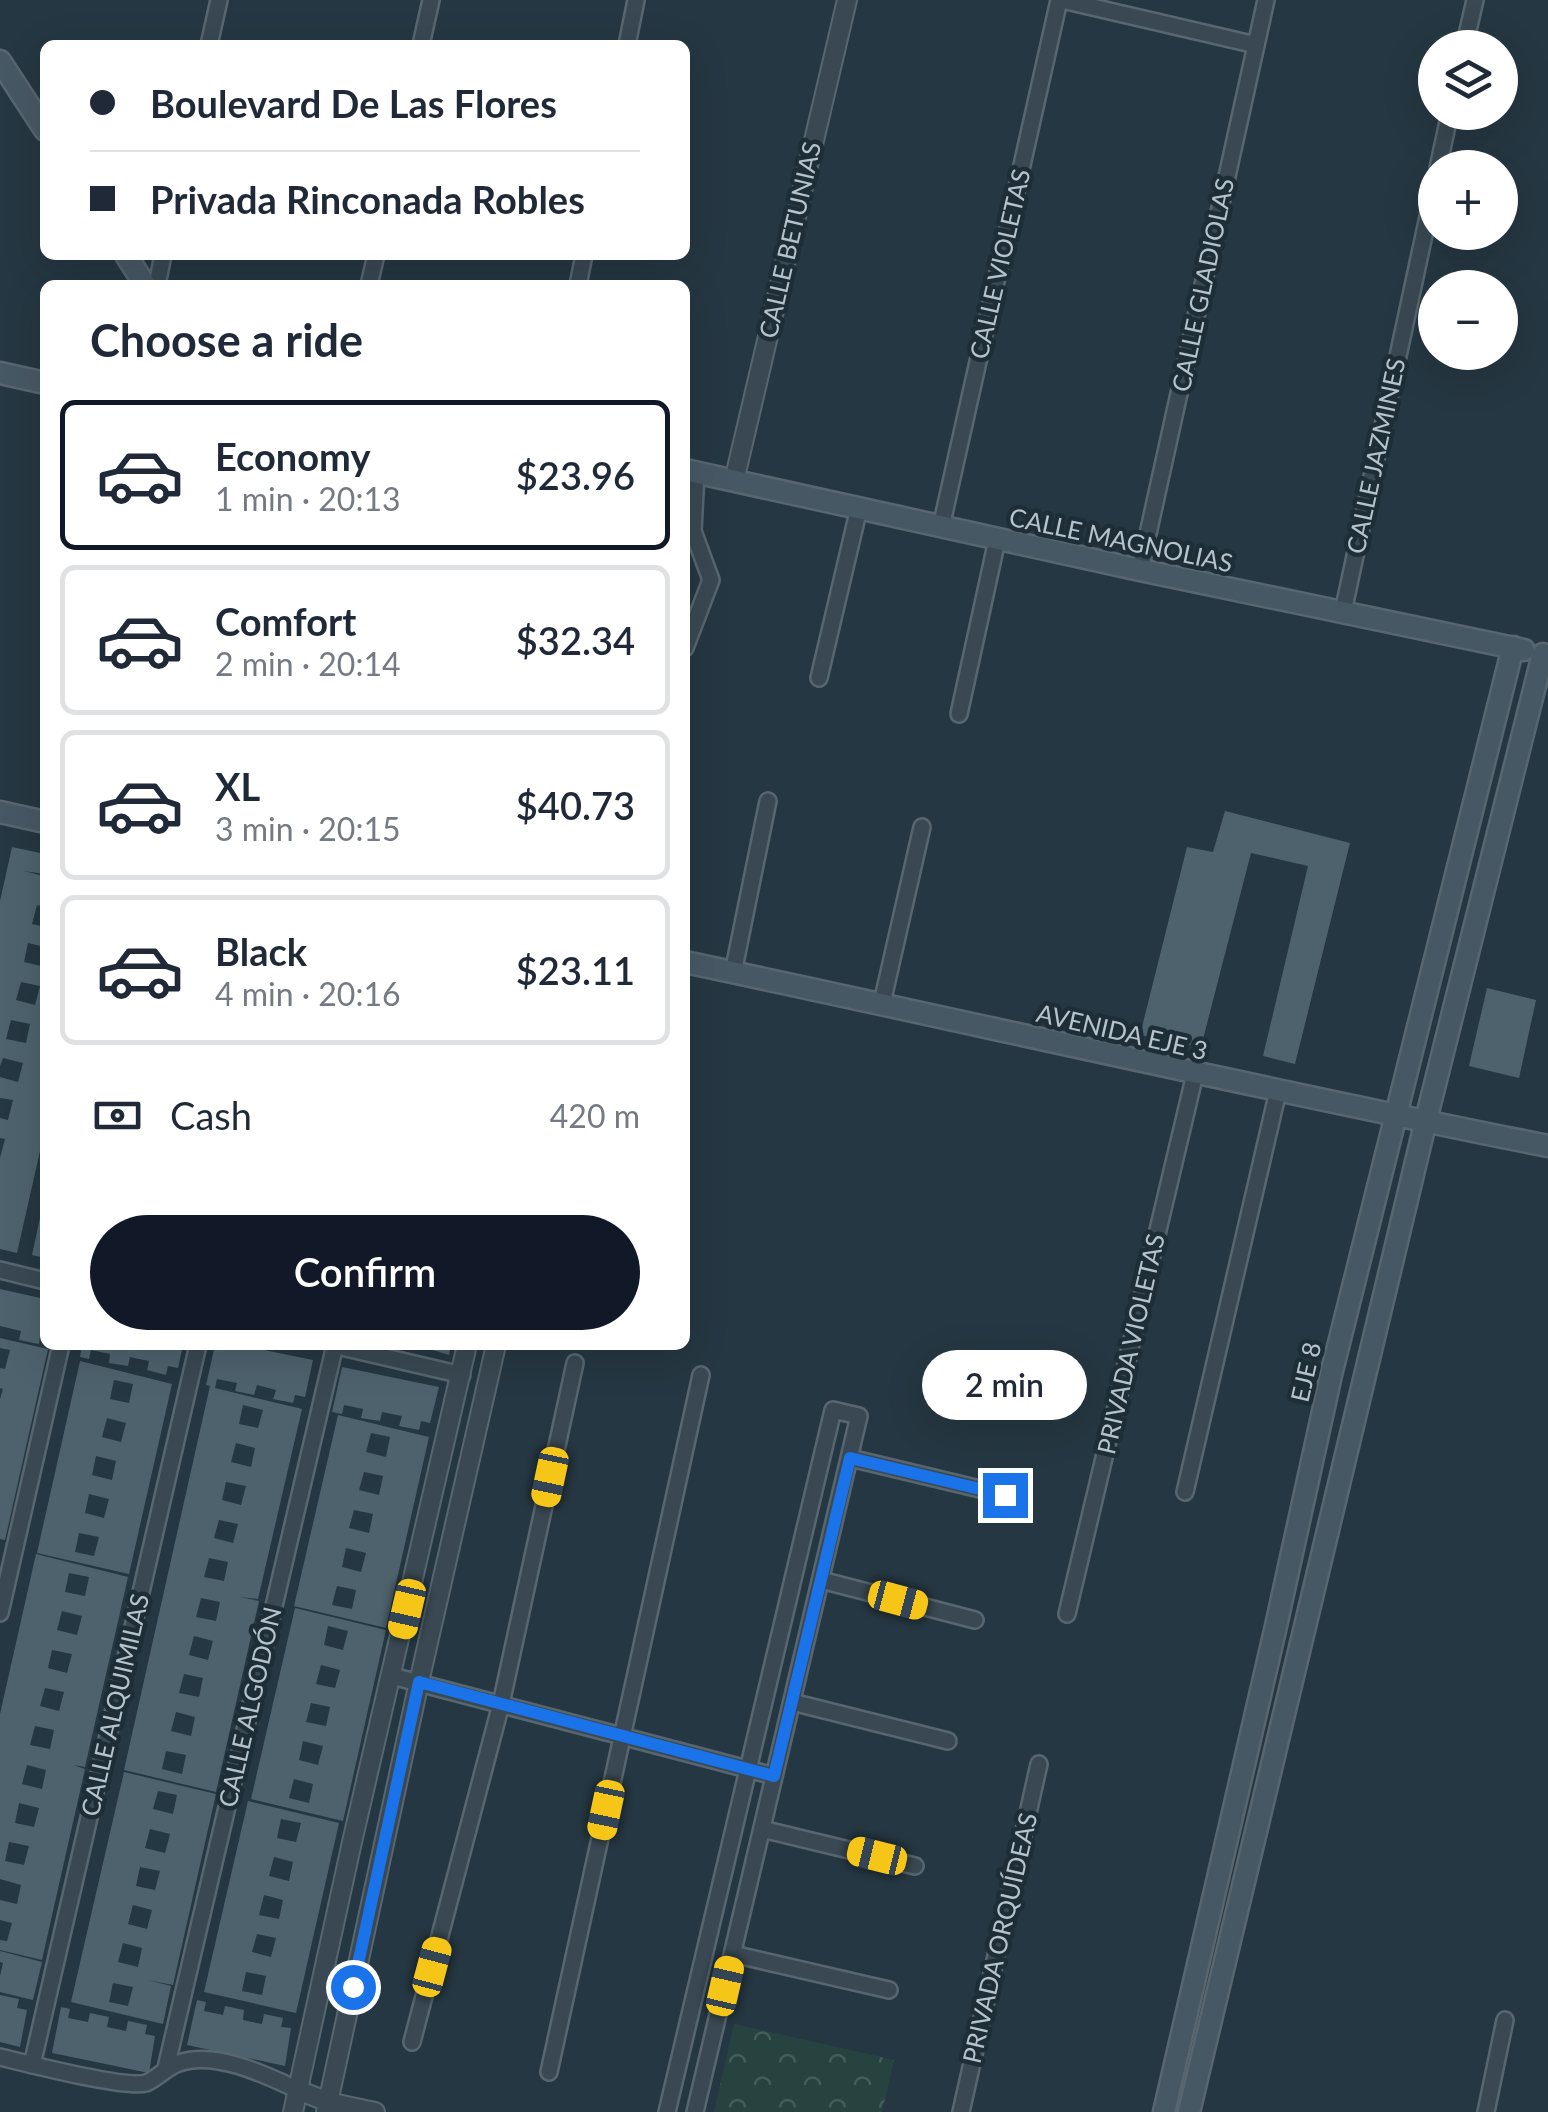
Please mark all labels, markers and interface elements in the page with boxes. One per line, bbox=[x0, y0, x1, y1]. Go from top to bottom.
map controls bbox=[1418, 30, 1518, 370]
button: layers bbox=[1418, 30, 1518, 130]
text: Boulevard De Las Flores bbox=[150, 80, 557, 126]
street label: CALLE BETUNIAS bbox=[752, 139, 826, 341]
button: + bbox=[1418, 150, 1518, 250]
street label: CALLE VIOLETAS bbox=[963, 166, 1035, 362]
street label: CALLE GLADIOLAS bbox=[1165, 175, 1239, 394]
text: Privada Rinconada Robles bbox=[150, 176, 585, 222]
button: − bbox=[1418, 270, 1518, 370]
text: Choose a ride bbox=[90, 313, 363, 367]
street label: CALLE JAZMINES bbox=[1340, 355, 1410, 556]
icon: car bbox=[95, 430, 185, 520]
text: Economy bbox=[215, 433, 370, 479]
text: $23.96 bbox=[516, 452, 635, 498]
text: 1 min · 20:13 bbox=[215, 479, 401, 518]
street label: CALLE MAGNOLIAS bbox=[1007, 501, 1236, 577]
icon: car bbox=[95, 595, 185, 685]
text: Comfort bbox=[215, 598, 356, 644]
text: $32.34 bbox=[516, 617, 635, 663]
text: 2 min · 20:14 bbox=[215, 644, 401, 683]
icon: car bbox=[95, 760, 185, 850]
text: XL bbox=[215, 763, 260, 809]
text: $40.73 bbox=[516, 782, 635, 828]
text: 3 min · 20:15 bbox=[215, 809, 401, 848]
icon: car bbox=[95, 925, 185, 1015]
text: Black bbox=[215, 928, 307, 974]
text: $23.11 bbox=[516, 947, 635, 993]
text: 4 min · 20:16 bbox=[215, 974, 401, 1013]
street label: AVENIDA EJE 3 bbox=[1034, 997, 1211, 1065]
icon: cash bbox=[90, 1088, 145, 1143]
text: Cash bbox=[170, 1092, 252, 1138]
text: 420 m bbox=[550, 1096, 640, 1135]
button: Confirm bbox=[90, 1215, 640, 1330]
street label: PRIVADA VIOLETAS bbox=[1090, 1231, 1170, 1457]
street label: EJE 8 bbox=[1284, 1339, 1326, 1405]
callout: 2 min bbox=[922, 1350, 1088, 1420]
text: 2 min bbox=[965, 1365, 1044, 1404]
car bbox=[529, 1445, 571, 1509]
route end bbox=[983, 1473, 1028, 1518]
car bbox=[386, 1576, 428, 1642]
car bbox=[865, 1578, 931, 1622]
street label: CALLE ALQUIMILAS bbox=[74, 1591, 154, 1819]
street label: CALLE ALGODÓN bbox=[211, 1604, 287, 1810]
car bbox=[585, 1778, 627, 1842]
street label: PRIVADA ORQUÍDEAS bbox=[956, 1810, 1042, 2066]
car bbox=[844, 1834, 910, 1878]
car bbox=[410, 1934, 454, 2000]
car bbox=[704, 1953, 746, 2019]
route start bbox=[331, 1965, 376, 2010]

